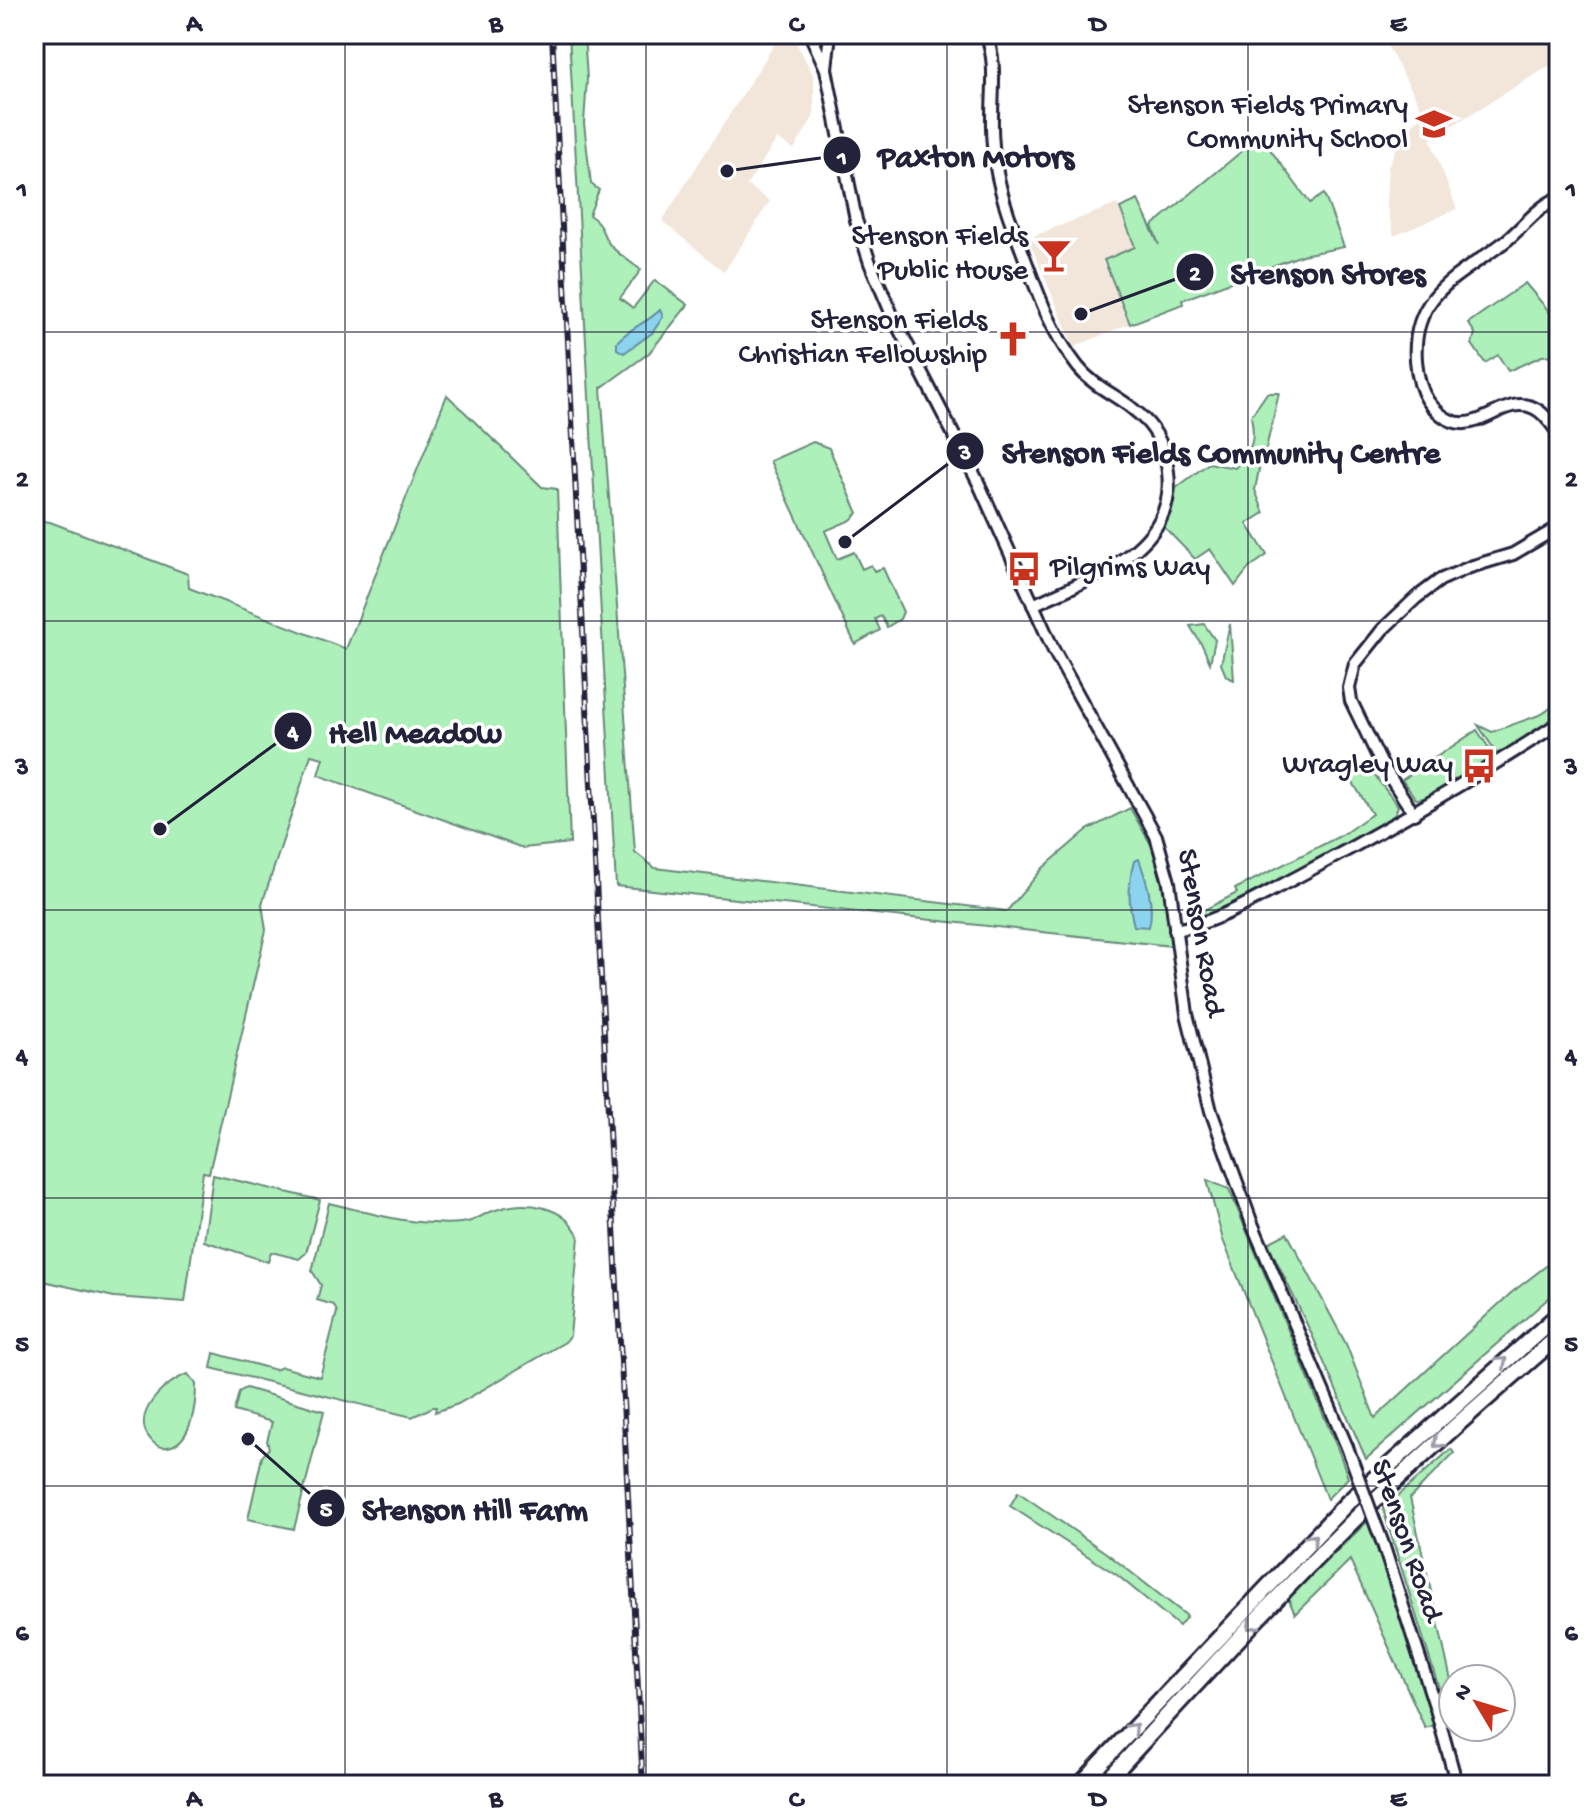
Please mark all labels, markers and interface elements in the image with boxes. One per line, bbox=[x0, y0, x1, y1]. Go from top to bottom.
text: A bbox=[185, 11, 203, 42]
text: B bbox=[488, 11, 504, 42]
text: C bbox=[789, 11, 806, 42]
text: D bbox=[1088, 11, 1108, 42]
text: E bbox=[1390, 11, 1408, 42]
place label: Stenson Fields Primary Community School bbox=[1127, 90, 1408, 159]
school or university icon: Stenson Fields Primary Community School bbox=[1415, 105, 1453, 143]
callout: Paxton Motors bbox=[822, 127, 1091, 183]
text: Paxton Motors bbox=[876, 141, 1076, 179]
text: 1 bbox=[836, 145, 847, 174]
text: 1 bbox=[16, 177, 27, 208]
text: 1 bbox=[1565, 177, 1576, 208]
place label: Stenson Fields Public House bbox=[852, 221, 1029, 290]
bar icon: Stenson Fields Public House bbox=[1035, 236, 1073, 274]
callout: Stenson Stores bbox=[1175, 244, 1442, 300]
text: Stenson Stores bbox=[1231, 258, 1428, 296]
text: 2 bbox=[1189, 261, 1201, 290]
place label: Stenson Fields Christian Fellowship bbox=[738, 305, 988, 374]
church icon: Stenson Fields Christian Fellowship bbox=[994, 320, 1032, 358]
callout: Stenson Fields Community Centre bbox=[945, 423, 1456, 479]
text: Stenson Fields Community Centre bbox=[1002, 437, 1442, 475]
text: 3 bbox=[958, 440, 971, 469]
text: 2 bbox=[16, 466, 29, 497]
text: 2 bbox=[1565, 466, 1578, 497]
bus stop icon: Pilgrims Way bbox=[1005, 550, 1043, 588]
place label: Pilgrims Way bbox=[1049, 552, 1210, 587]
callout: Hell Meadow bbox=[273, 703, 518, 759]
text: Hell Meadow bbox=[328, 717, 503, 755]
text: 4 bbox=[286, 720, 299, 749]
bus stop icon: Wragley Way bbox=[1460, 747, 1498, 785]
place label: Wragley Way bbox=[1282, 749, 1453, 784]
text: 3 bbox=[14, 754, 29, 785]
text: 3 bbox=[1563, 754, 1578, 785]
street label: Stenson Road bbox=[1167, 847, 1231, 1022]
text: 4 bbox=[15, 1043, 29, 1074]
text: 4 bbox=[1564, 1043, 1578, 1074]
text: 5 bbox=[15, 1331, 29, 1362]
text: 5 bbox=[1564, 1331, 1578, 1362]
one-way arrow bbox=[1493, 1358, 1508, 1372]
one-way arrow bbox=[1432, 1434, 1447, 1448]
street label: Stenson Road bbox=[1361, 1455, 1450, 1629]
callout: Stenson Hill Farm bbox=[306, 1480, 604, 1536]
text: Stenson Hill Farm bbox=[362, 1494, 588, 1532]
text: 5 bbox=[320, 1497, 333, 1526]
one-way arrow bbox=[1303, 1534, 1317, 1548]
one-way arrow bbox=[1246, 1616, 1261, 1630]
text: 6 bbox=[15, 1620, 29, 1651]
text: 6 bbox=[1564, 1620, 1578, 1651]
north arrow bbox=[1437, 1663, 1517, 1743]
text: N bbox=[1450, 1679, 1479, 1707]
one-way arrow bbox=[1124, 1723, 1139, 1737]
text: A bbox=[185, 1786, 203, 1817]
text: B bbox=[488, 1786, 504, 1817]
text: C bbox=[789, 1786, 806, 1817]
text: D bbox=[1088, 1786, 1108, 1817]
text: E bbox=[1390, 1786, 1408, 1817]

